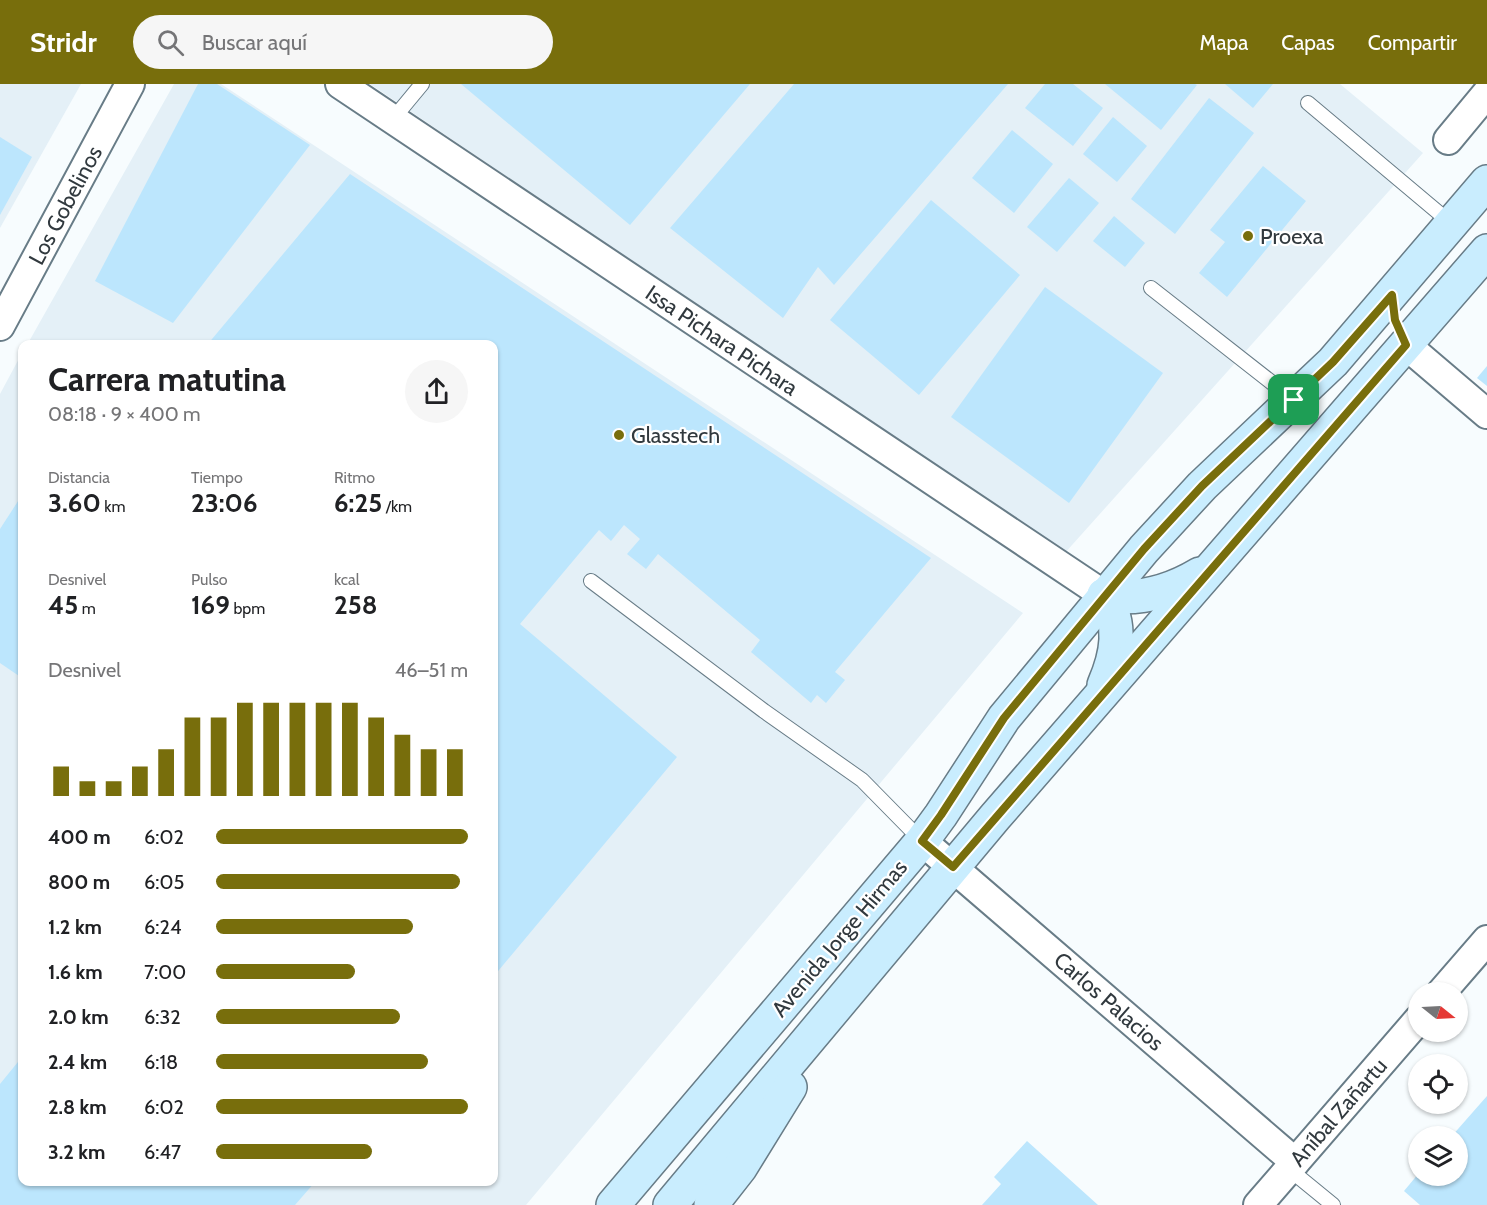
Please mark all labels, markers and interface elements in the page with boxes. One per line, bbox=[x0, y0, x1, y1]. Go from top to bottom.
search box bbox=[133, 15, 553, 69]
text: Stridr bbox=[30, 25, 97, 59]
icon: search bbox=[154, 26, 187, 59]
text: Buscar aquí bbox=[202, 29, 307, 56]
text: Mapa bbox=[1200, 30, 1248, 55]
text: Capas bbox=[1281, 30, 1335, 55]
text: Compartir bbox=[1368, 30, 1457, 55]
street label: Los Gobelinos bbox=[23, 141, 108, 269]
place label: Proexa bbox=[1260, 223, 1324, 250]
marker: Proexa bbox=[1241, 229, 1255, 243]
street label: Issa Pichara Pichara bbox=[640, 279, 803, 402]
text: Carrera matutina bbox=[48, 359, 286, 399]
button: share bbox=[405, 360, 468, 423]
pin bbox=[1268, 374, 1319, 425]
icon: arrive bbox=[1277, 383, 1310, 416]
text: 08:18 · 9 × 400 m bbox=[48, 402, 201, 426]
place label: Glasstech bbox=[631, 422, 720, 449]
marker: Glasstech bbox=[612, 428, 626, 442]
text: Distancia bbox=[48, 468, 110, 487]
text: Tiempo bbox=[191, 468, 243, 487]
text: Ritmo bbox=[334, 468, 375, 487]
text: 3.60 bbox=[48, 487, 101, 519]
text: 23:06 bbox=[191, 487, 258, 519]
text: 6:25 bbox=[334, 487, 382, 519]
text: km bbox=[101, 497, 126, 516]
text: /km bbox=[382, 497, 412, 516]
text: Desnivel bbox=[48, 570, 106, 589]
text: Pulso bbox=[191, 570, 228, 589]
text: kcal bbox=[334, 570, 360, 589]
text: 45 bbox=[48, 589, 78, 621]
text: 169 bbox=[191, 589, 230, 621]
text: 258 bbox=[334, 589, 377, 621]
text: m bbox=[78, 599, 96, 618]
text: bpm bbox=[230, 599, 265, 618]
text: Desnivel bbox=[48, 658, 121, 682]
text: 46–51 m bbox=[395, 658, 468, 682]
text: 400 m bbox=[48, 825, 111, 849]
text: 6:02 bbox=[144, 825, 184, 849]
street label: Avenida Jorge Hirmas bbox=[766, 854, 913, 1022]
text: 800 m bbox=[48, 870, 110, 894]
text: 6:05 bbox=[144, 870, 184, 894]
text: 1.2 km bbox=[48, 915, 102, 939]
text: 6:24 bbox=[144, 915, 182, 939]
street label: Carlos Palacios bbox=[1048, 946, 1169, 1056]
text: 1.6 km bbox=[48, 960, 103, 984]
text: 7:00 bbox=[144, 960, 186, 984]
north arrow bbox=[1408, 982, 1468, 1042]
map controls bbox=[1408, 982, 1468, 1186]
text: 2.0 km bbox=[48, 1005, 109, 1029]
text: 6:32 bbox=[144, 1005, 181, 1029]
text: 2.4 km bbox=[48, 1050, 107, 1074]
text: 6:18 bbox=[144, 1050, 178, 1074]
street label: Aníbal Zañartu bbox=[1284, 1053, 1393, 1172]
button: locate bbox=[1408, 1054, 1468, 1114]
text: 2.8 km bbox=[48, 1095, 107, 1119]
text: 6:02 bbox=[144, 1095, 184, 1119]
button: layers bbox=[1408, 1126, 1468, 1186]
text: 3.2 km bbox=[48, 1140, 105, 1164]
text: 6:47 bbox=[144, 1140, 181, 1164]

